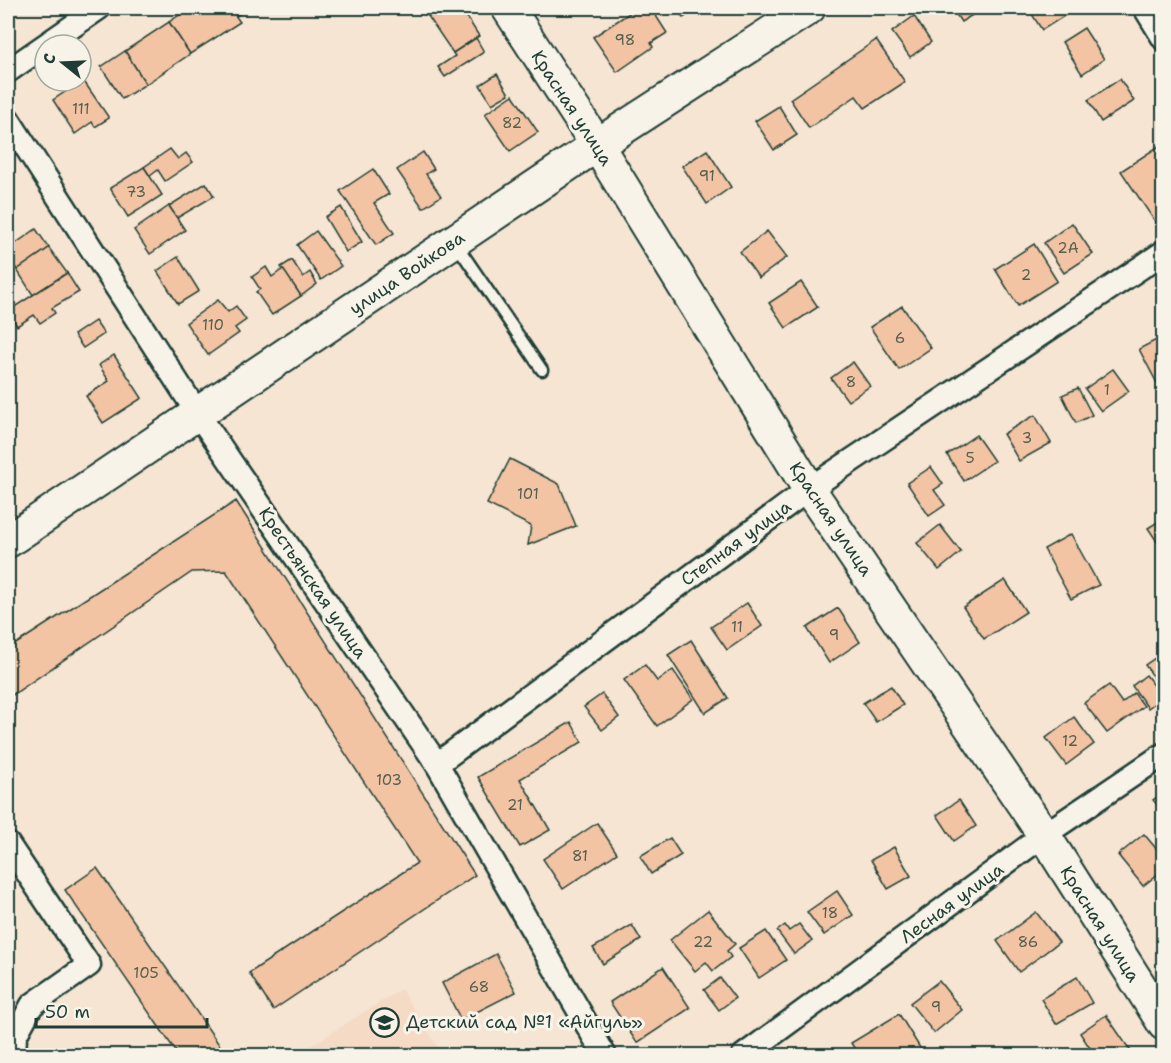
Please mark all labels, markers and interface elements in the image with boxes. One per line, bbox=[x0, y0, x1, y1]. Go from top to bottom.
house number: 98 bbox=[615, 30, 635, 50]
north arrow bbox=[33, 33, 93, 93]
street label: Красная улица bbox=[526, 46, 618, 170]
text: С bbox=[38, 50, 61, 66]
house number: 111 bbox=[72, 99, 90, 119]
house number: 82 bbox=[502, 113, 522, 133]
house number: 91 bbox=[699, 166, 715, 186]
house number: 73 bbox=[126, 182, 146, 202]
street label: улица Войкова bbox=[345, 226, 469, 320]
house number: 2А bbox=[1057, 238, 1079, 258]
house number: 2 bbox=[1021, 265, 1031, 285]
house number: 110 bbox=[202, 315, 224, 335]
house number: 6 bbox=[895, 328, 905, 348]
house number: 8 bbox=[846, 372, 856, 392]
house number: 1 bbox=[1104, 380, 1110, 400]
house number: 3 bbox=[1022, 428, 1032, 448]
house number: 5 bbox=[965, 448, 975, 468]
street label: Красная улица bbox=[784, 457, 878, 581]
house number: 101 bbox=[517, 484, 539, 504]
street label: Степная улица bbox=[676, 495, 796, 591]
street label: Крестьянская улица bbox=[253, 503, 373, 663]
house number: 11 bbox=[731, 617, 743, 637]
house number: 9 bbox=[829, 625, 839, 645]
house number: 12 bbox=[1062, 731, 1078, 751]
house number: 103 bbox=[376, 770, 402, 790]
house number: 21 bbox=[507, 795, 523, 815]
house number: 81 bbox=[572, 846, 588, 866]
street label: Лесная улица bbox=[895, 857, 1009, 949]
street label: Красная улица bbox=[1055, 861, 1145, 987]
house number: 18 bbox=[822, 903, 838, 923]
house number: 22 bbox=[693, 932, 713, 952]
house number: 86 bbox=[1018, 932, 1038, 952]
house number: 105 bbox=[133, 963, 159, 983]
house number: 68 bbox=[469, 977, 489, 997]
scale bar bbox=[36, 991, 207, 1029]
house number: 9 bbox=[931, 997, 941, 1017]
text: 50 m bbox=[45, 1000, 90, 1024]
school or university icon: Детский сад №1 «Айгуль» bbox=[369, 1006, 401, 1038]
place label: Детский сад №1 «Айгуль» bbox=[406, 1010, 643, 1034]

